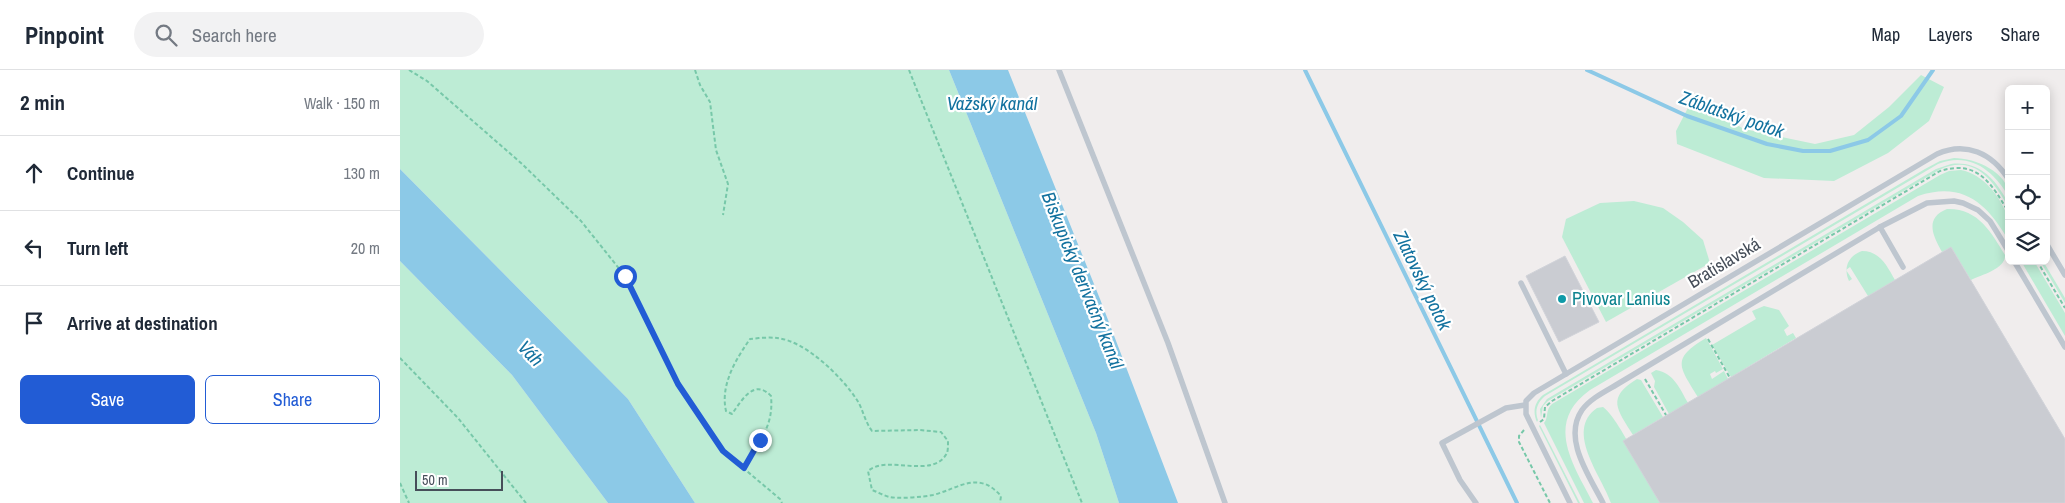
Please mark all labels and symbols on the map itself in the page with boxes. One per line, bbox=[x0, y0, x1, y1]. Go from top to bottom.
water label: Záblatský potok bbox=[1675, 84, 1789, 144]
water label: Važský kanál bbox=[947, 90, 1038, 116]
water label: Biskupický derivačný kanál bbox=[1036, 188, 1131, 373]
water label: Zlatovský potok bbox=[1387, 225, 1459, 335]
street label: Bratislavská bbox=[1683, 231, 1765, 294]
route start bbox=[614, 265, 637, 288]
place label: Pivovar Lanius bbox=[1572, 286, 1670, 311]
marker: Pivovar Lanius bbox=[1556, 293, 1568, 305]
water label: Váh bbox=[512, 334, 550, 372]
route end bbox=[749, 429, 772, 452]
scale bar bbox=[415, 468, 502, 491]

